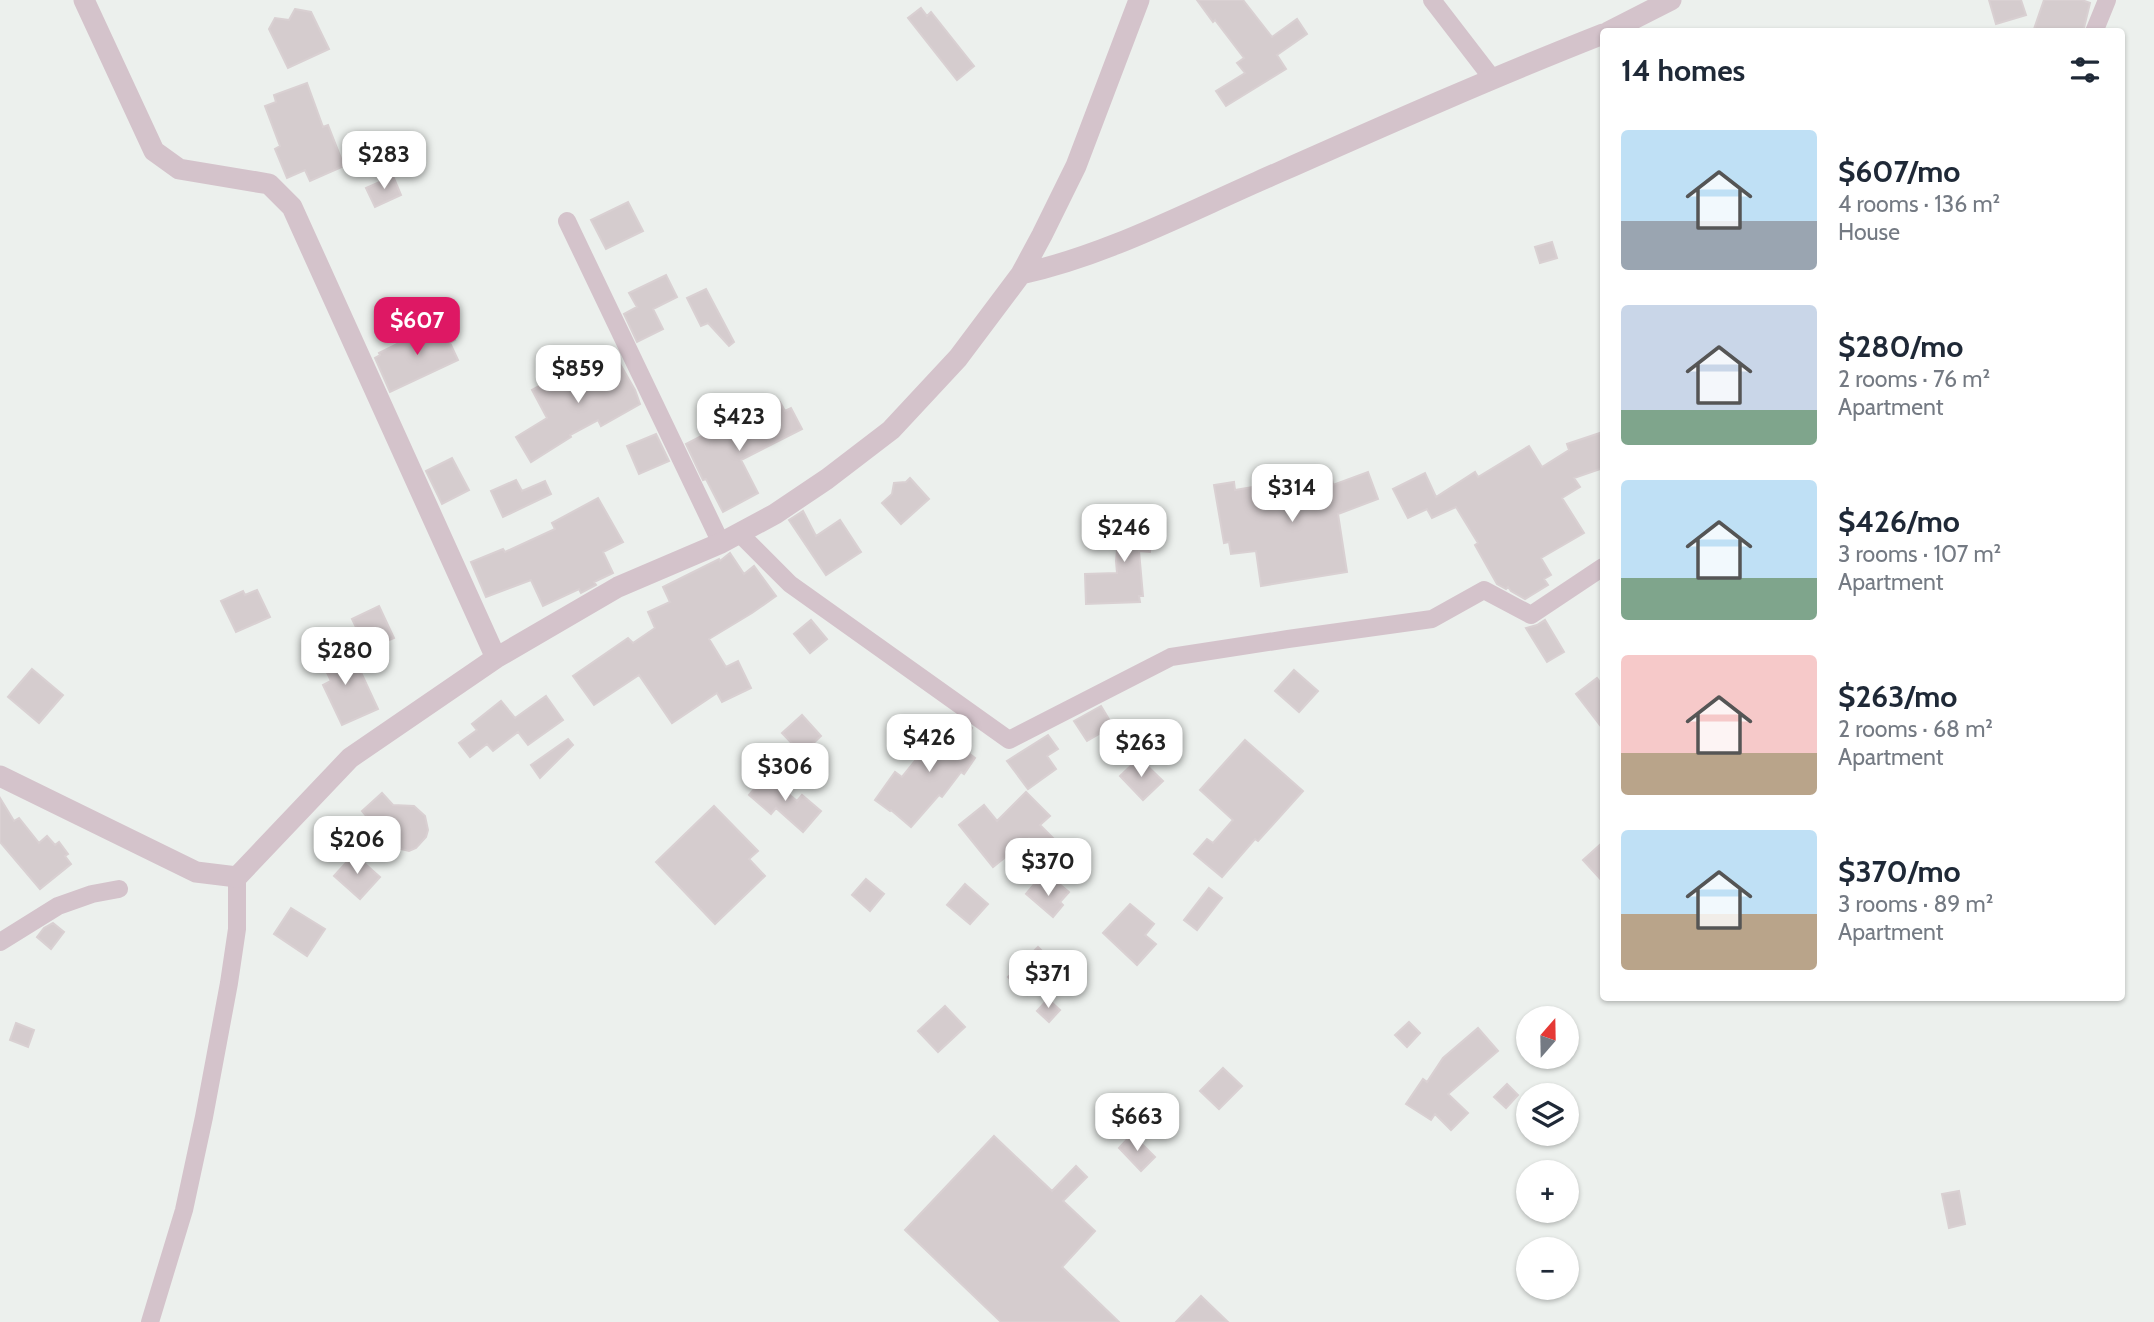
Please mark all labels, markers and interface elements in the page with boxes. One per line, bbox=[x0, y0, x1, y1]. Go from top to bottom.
icon: filters bbox=[2066, 51, 2104, 89]
text: 14 homes bbox=[1621, 52, 1745, 89]
pin: $283 bbox=[343, 132, 425, 191]
text: $283 bbox=[358, 140, 410, 168]
text: $607/mo bbox=[1838, 153, 1960, 190]
icon: home bbox=[1677, 158, 1761, 242]
text: 4 rooms · 136 m² bbox=[1838, 190, 2000, 218]
text: House bbox=[1838, 218, 1900, 246]
pin: $607 bbox=[376, 298, 458, 357]
text: $607 bbox=[390, 306, 444, 334]
text: $280/mo bbox=[1838, 328, 1963, 365]
icon: home bbox=[1677, 333, 1761, 417]
pin: $859 bbox=[537, 346, 619, 405]
text: $859 bbox=[552, 354, 604, 382]
text: 2 rooms · 76 m² bbox=[1838, 365, 1990, 393]
pin: $423 bbox=[698, 393, 780, 453]
text: Apartment bbox=[1838, 393, 1943, 421]
text: $423 bbox=[713, 402, 765, 430]
pin: $314 bbox=[1251, 464, 1333, 524]
text: $314 bbox=[1268, 473, 1316, 501]
text: $426/mo bbox=[1838, 503, 1960, 540]
pin: $246 bbox=[1083, 504, 1165, 564]
icon: home bbox=[1677, 508, 1761, 592]
text: $246 bbox=[1098, 513, 1150, 541]
text: 3 rooms · 107 m² bbox=[1838, 540, 2001, 568]
text: Apartment bbox=[1838, 568, 1943, 596]
pin: $280 bbox=[304, 628, 386, 687]
text: $280 bbox=[317, 636, 373, 664]
text: $263/mo bbox=[1838, 678, 1957, 715]
icon: home bbox=[1677, 683, 1761, 767]
pin: $426 bbox=[888, 714, 970, 774]
text: 2 rooms · 68 m² bbox=[1838, 715, 1993, 743]
pin: $263 bbox=[1100, 720, 1182, 779]
text: $426 bbox=[903, 723, 955, 751]
text: $263 bbox=[1116, 728, 1166, 756]
text: Apartment bbox=[1838, 743, 1943, 771]
pin: $306 bbox=[744, 744, 826, 803]
text: $306 bbox=[758, 752, 812, 780]
pin: $206 bbox=[316, 816, 398, 876]
text: $206 bbox=[330, 825, 384, 853]
pin: $370 bbox=[1007, 838, 1089, 898]
text: $370 bbox=[1021, 847, 1075, 875]
text: $370/mo bbox=[1838, 853, 1961, 890]
icon: home bbox=[1677, 858, 1761, 942]
text: 3 rooms · 89 m² bbox=[1838, 890, 1993, 918]
text: Apartment bbox=[1838, 918, 1943, 946]
pin: $371 bbox=[1007, 950, 1089, 1010]
text: $371 bbox=[1025, 959, 1071, 987]
north arrow bbox=[1516, 1006, 1578, 1069]
map controls bbox=[1516, 1006, 1579, 1300]
button: layers bbox=[1516, 1083, 1579, 1146]
pin: $663 bbox=[1096, 1094, 1178, 1153]
text: $663 bbox=[1111, 1102, 1163, 1130]
button: + bbox=[1516, 1160, 1579, 1223]
button: − bbox=[1516, 1237, 1579, 1300]

